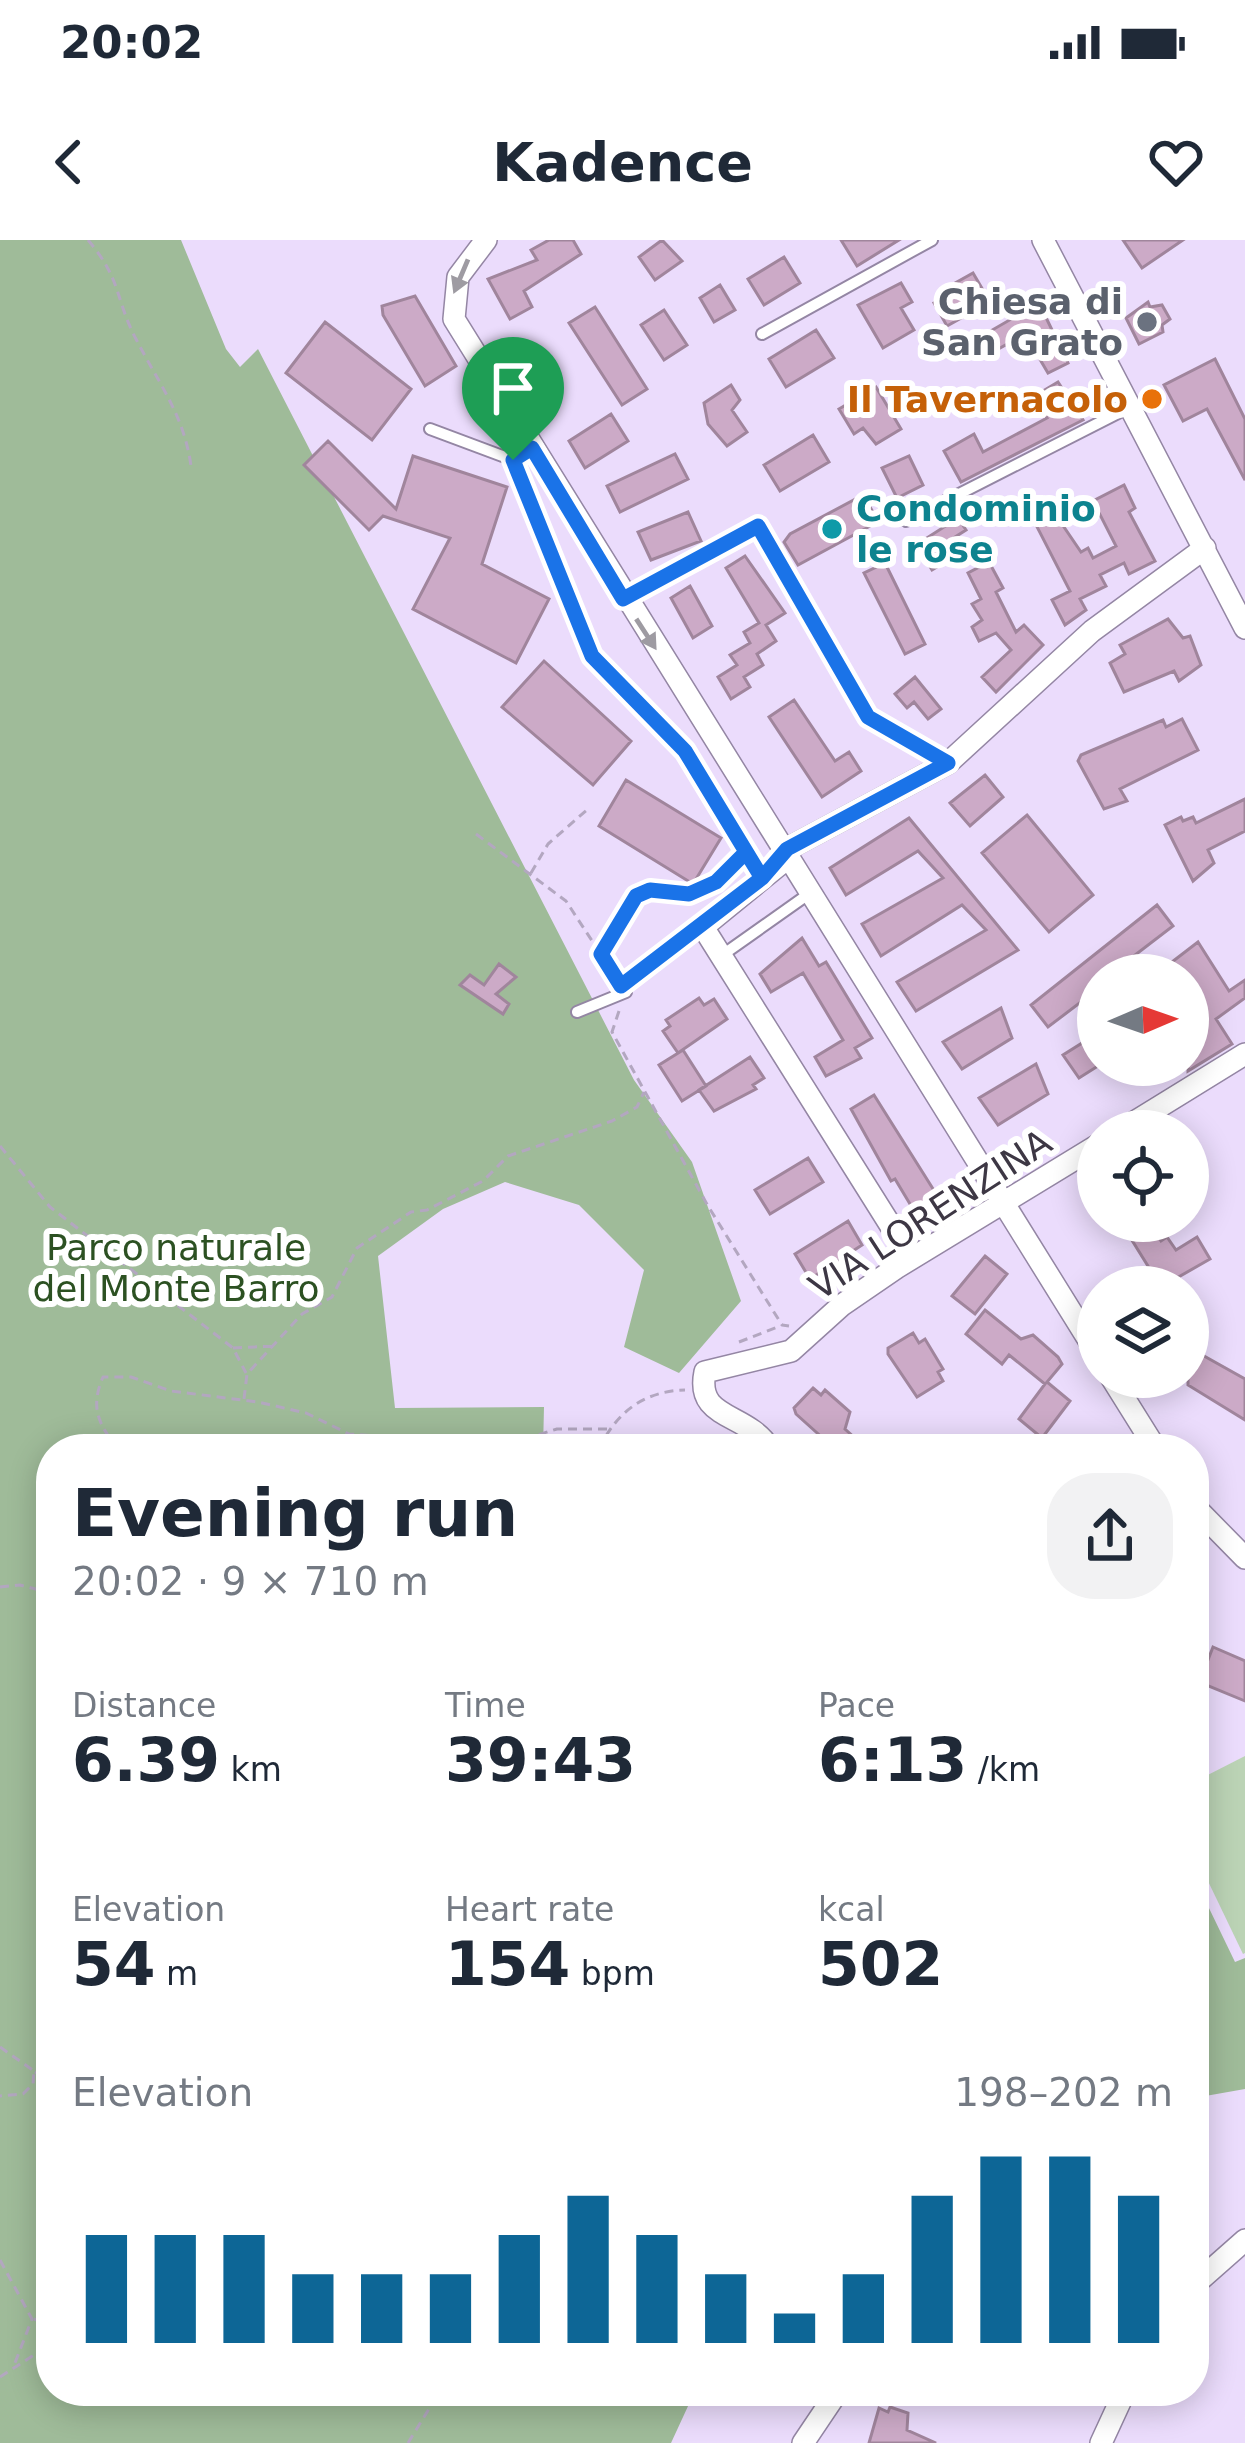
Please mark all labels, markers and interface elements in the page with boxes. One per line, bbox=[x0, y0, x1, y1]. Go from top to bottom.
text: 20:02 bbox=[60, 16, 203, 69]
icon: back bbox=[36, 129, 102, 195]
icon: heart bbox=[1143, 129, 1209, 195]
text: Kadence bbox=[492, 131, 753, 194]
one-way arrow bbox=[451, 258, 470, 294]
place label: Chiesa di San Grato bbox=[921, 281, 1123, 363]
marker: Chiesa di San Grato bbox=[1134, 309, 1160, 335]
pin bbox=[462, 337, 564, 460]
icon: arrive bbox=[480, 355, 546, 421]
place label: Il Tavernacolo bbox=[847, 379, 1128, 420]
marker: Il Tavernacolo bbox=[1139, 386, 1165, 412]
place label: Condominio le rose bbox=[856, 488, 1096, 570]
marker: Condominio le rose bbox=[819, 516, 845, 542]
one-way arrow bbox=[635, 617, 657, 650]
north arrow bbox=[1077, 954, 1209, 1086]
map controls bbox=[1077, 954, 1209, 1398]
button: locate bbox=[1077, 1110, 1209, 1242]
street label: VIA LORENZINA bbox=[802, 1121, 1059, 1308]
park label: Parco naturale del Monte Barro bbox=[32, 1227, 320, 1309]
button: layers bbox=[1077, 1266, 1209, 1398]
button: share bbox=[1047, 1473, 1173, 1599]
text: Evening run bbox=[72, 1475, 518, 1552]
text: 20:02 · 9 × 710 m bbox=[72, 1559, 429, 1604]
text: Distance bbox=[72, 1686, 216, 1725]
text: Time bbox=[445, 1686, 526, 1725]
text: Pace bbox=[818, 1686, 895, 1725]
text: 6.39 bbox=[72, 1725, 220, 1795]
text: 39:43 bbox=[445, 1725, 636, 1795]
text: 6:13 bbox=[818, 1725, 967, 1795]
text: km bbox=[220, 1750, 282, 1789]
text: /km bbox=[967, 1750, 1040, 1789]
text: Elevation bbox=[72, 1890, 225, 1929]
text: Heart rate bbox=[445, 1890, 614, 1929]
text: kcal bbox=[818, 1890, 885, 1929]
text: 54 bbox=[72, 1929, 156, 1999]
text: 154 bbox=[445, 1929, 570, 1999]
text: 502 bbox=[818, 1929, 943, 1999]
text: m bbox=[156, 1954, 198, 1993]
text: bpm bbox=[570, 1954, 655, 1993]
text: Elevation bbox=[72, 2070, 253, 2115]
text: 198–202 m bbox=[954, 2070, 1173, 2115]

